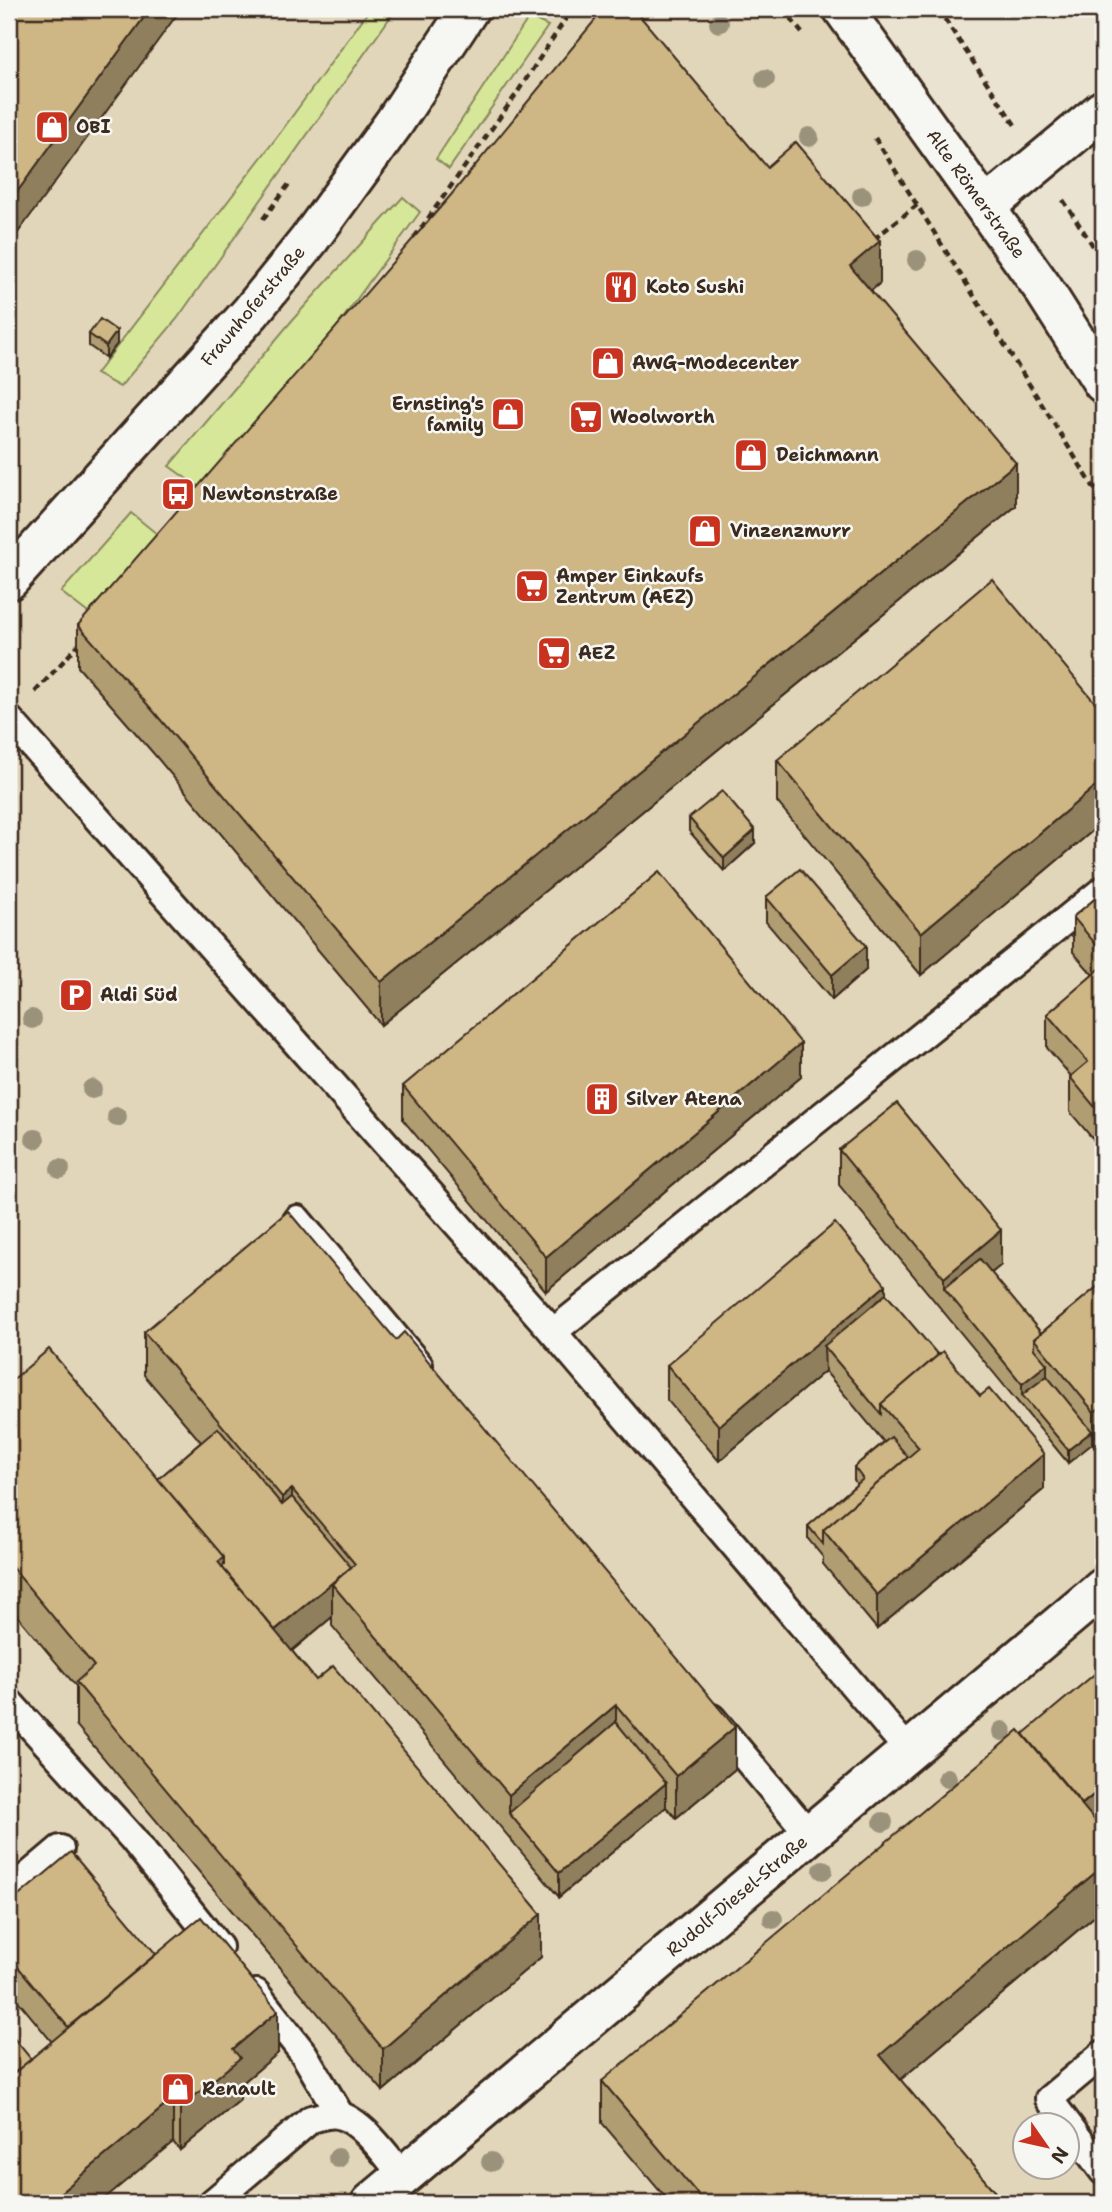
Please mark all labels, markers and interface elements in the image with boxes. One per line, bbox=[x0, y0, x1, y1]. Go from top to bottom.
shop icon: OBI bbox=[33, 108, 71, 146]
place label: OBI bbox=[76, 115, 111, 139]
street label: Alte Römerstraße bbox=[921, 124, 1031, 264]
street label: Fraunhoferstraße bbox=[195, 241, 311, 371]
restaurant icon: Koto Sushi bbox=[602, 268, 640, 306]
place label: Koto Sushi bbox=[646, 275, 744, 299]
shop icon: AWG-Modecenter bbox=[589, 344, 627, 382]
place label: AWG-Modecenter bbox=[632, 351, 799, 375]
place label: Ernsting's family bbox=[392, 392, 484, 437]
shop icon: Ernsting's family bbox=[489, 395, 527, 433]
supermarket icon: Woolworth bbox=[567, 398, 605, 436]
place label: Woolworth bbox=[610, 405, 715, 429]
shop icon: Deichmann bbox=[732, 436, 770, 474]
place label: Deichmann bbox=[776, 443, 879, 467]
bus stop icon: Newtonstraße bbox=[159, 475, 197, 513]
place label: Newtonstraße bbox=[202, 482, 338, 506]
shop icon: Vinzenzmurr bbox=[686, 512, 724, 550]
place label: Vinzenzmurr bbox=[730, 519, 851, 543]
place label: Amper Einkaufs Zentrum (AEZ) bbox=[556, 564, 704, 609]
supermarket icon: Amper Einkaufs Zentrum (AEZ) bbox=[513, 567, 551, 605]
supermarket icon: AEZ bbox=[535, 634, 573, 672]
place label: AEZ bbox=[578, 641, 616, 665]
parking icon: Aldi Süd bbox=[57, 976, 95, 1014]
place label: Aldi Süd bbox=[100, 983, 178, 1007]
building icon: Silver Atena bbox=[583, 1080, 621, 1118]
place label: Silver Atena bbox=[626, 1087, 742, 1111]
street label: Rudolf-Diesel-Straße bbox=[661, 1830, 813, 1962]
shop icon: Renault bbox=[159, 2070, 197, 2108]
place label: Renault bbox=[202, 2077, 276, 2101]
north arrow bbox=[1010, 2110, 1080, 2180]
text: N bbox=[1045, 2142, 1074, 2168]

